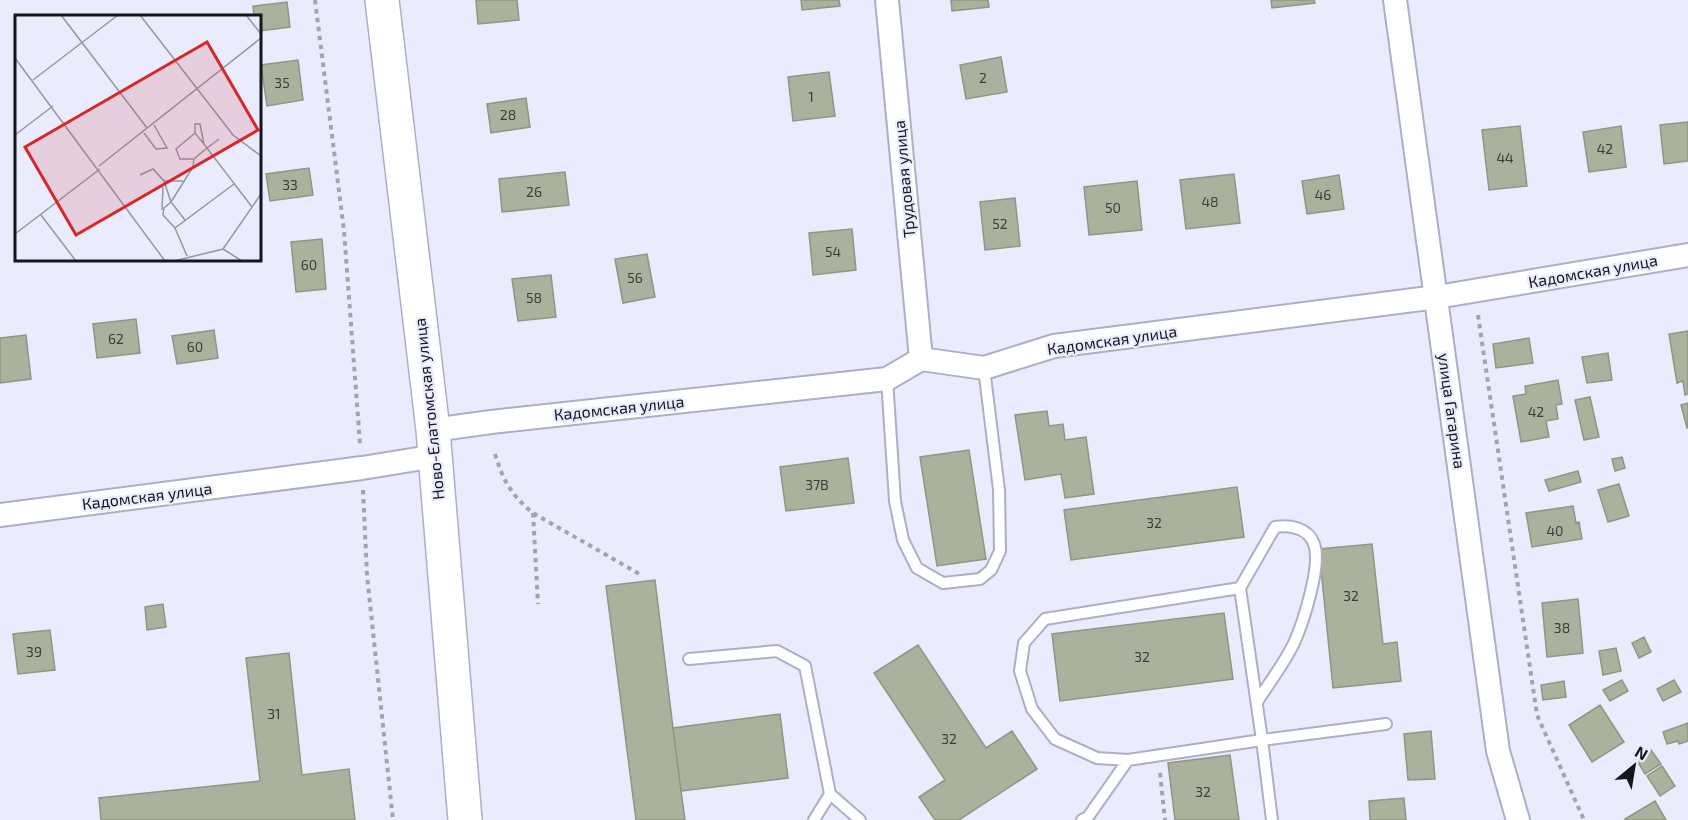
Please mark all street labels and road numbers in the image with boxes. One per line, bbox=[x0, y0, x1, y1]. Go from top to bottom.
street label: Трудовая улица bbox=[889, 119, 919, 239]
street label: Кадомская улица bbox=[1527, 250, 1659, 292]
street label: Ново-Елатомская улица bbox=[410, 317, 448, 501]
street label: Кадомская улица bbox=[1046, 321, 1178, 359]
street label: улица Гагарина bbox=[1434, 352, 1470, 470]
street label: Кадомская улица bbox=[553, 391, 685, 425]
street label: Кадомская улица bbox=[81, 478, 213, 514]

